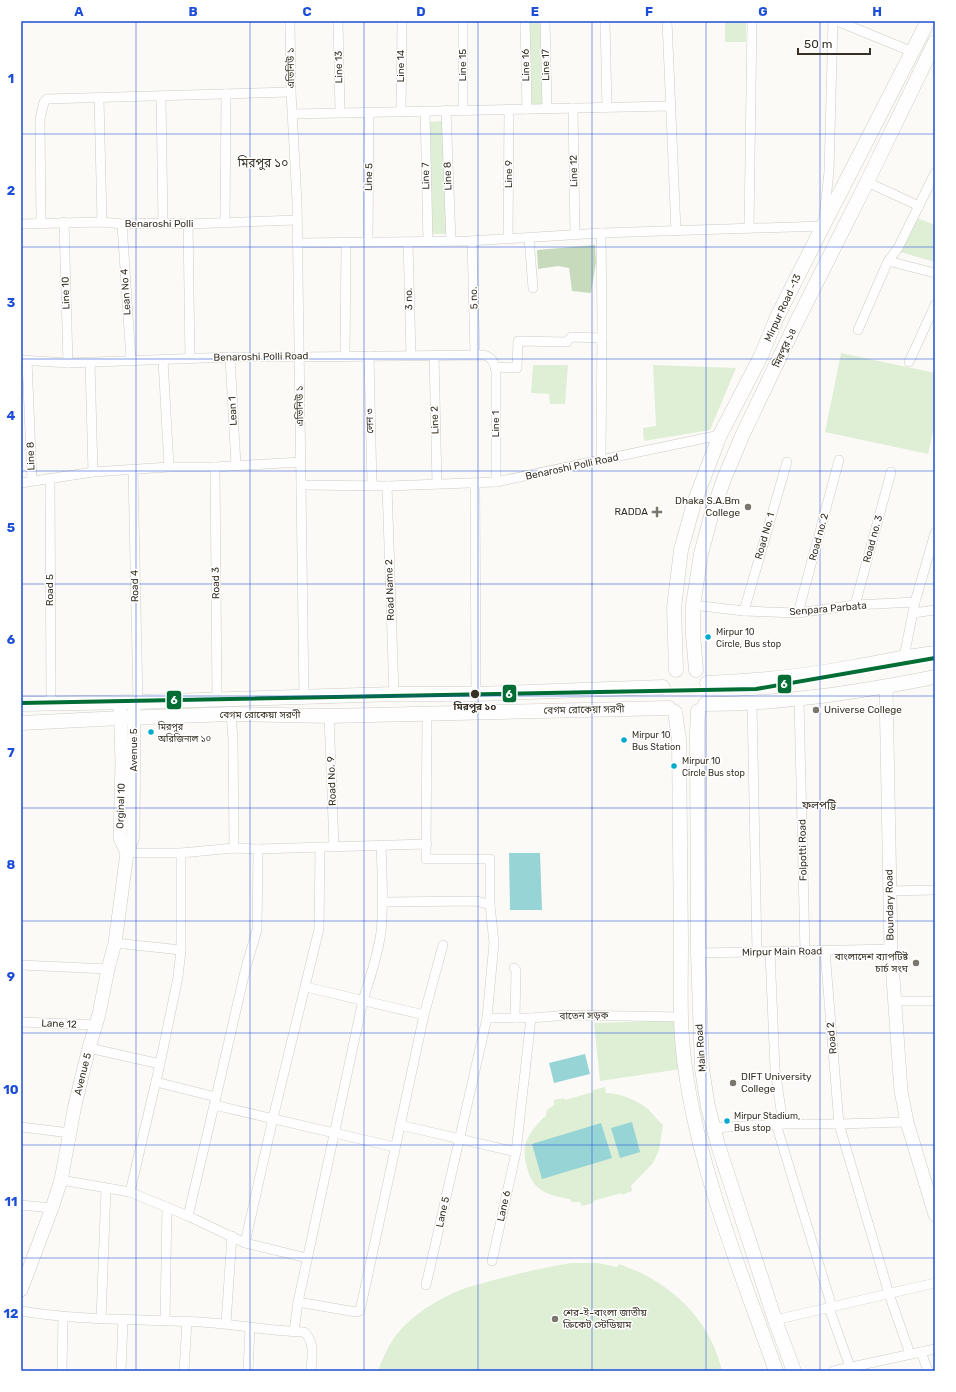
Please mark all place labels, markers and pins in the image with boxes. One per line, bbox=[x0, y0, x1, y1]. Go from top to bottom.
place label: Dhaka S.A.Bm College bbox=[675, 495, 740, 519]
marker: Dhaka S.A.Bm College bbox=[743, 502, 753, 512]
place label: RADDA bbox=[614, 506, 648, 518]
marker: RADDA bbox=[651, 506, 663, 518]
place label: Mirpur 10 Circle, Bus stop bbox=[716, 627, 781, 649]
marker: Mirpur 10 Circle, Bus stop bbox=[703, 632, 713, 642]
marker: মিরপুর ১০ bbox=[469, 688, 481, 700]
place label: মিরপুর ১০ bbox=[453, 701, 496, 713]
place label: Universe College bbox=[824, 704, 902, 716]
marker: Universe College bbox=[811, 705, 821, 715]
place label: মিরপুর অরিজিনাল ১০ bbox=[157, 721, 211, 744]
marker: মিরপুর অরিজিনাল ১০ bbox=[146, 727, 156, 737]
place label: Mirpur 10 Bus Station bbox=[632, 730, 681, 752]
marker: Mirpur 10 Bus Station bbox=[619, 735, 629, 745]
place label: Mirpur 10 Circle Bus stop bbox=[682, 756, 745, 778]
marker: Mirpur 10 Circle Bus stop bbox=[669, 761, 679, 771]
place label: বাংলাদেশ ব্যাপটিষ্ট চার্চ সংঘ bbox=[834, 951, 909, 975]
marker: বাংলাদেশ ব্যাপটিষ্ট চার্চ সংঘ bbox=[911, 958, 921, 968]
place label: DIFT University College bbox=[741, 1071, 812, 1095]
marker: DIFT University College bbox=[728, 1078, 738, 1088]
place label: Mirpur Stadium, Bus stop bbox=[734, 1111, 800, 1133]
marker: Mirpur Stadium, Bus stop bbox=[722, 1116, 732, 1126]
place label: শের-ই-বাংলা জাতীয় ক্রিকেট স্টেডিয়াম bbox=[562, 1307, 647, 1331]
marker: শের-ই-বাংলা জাতীয় ক্রিকেট স্টেডিয়াম bbox=[550, 1314, 560, 1324]

